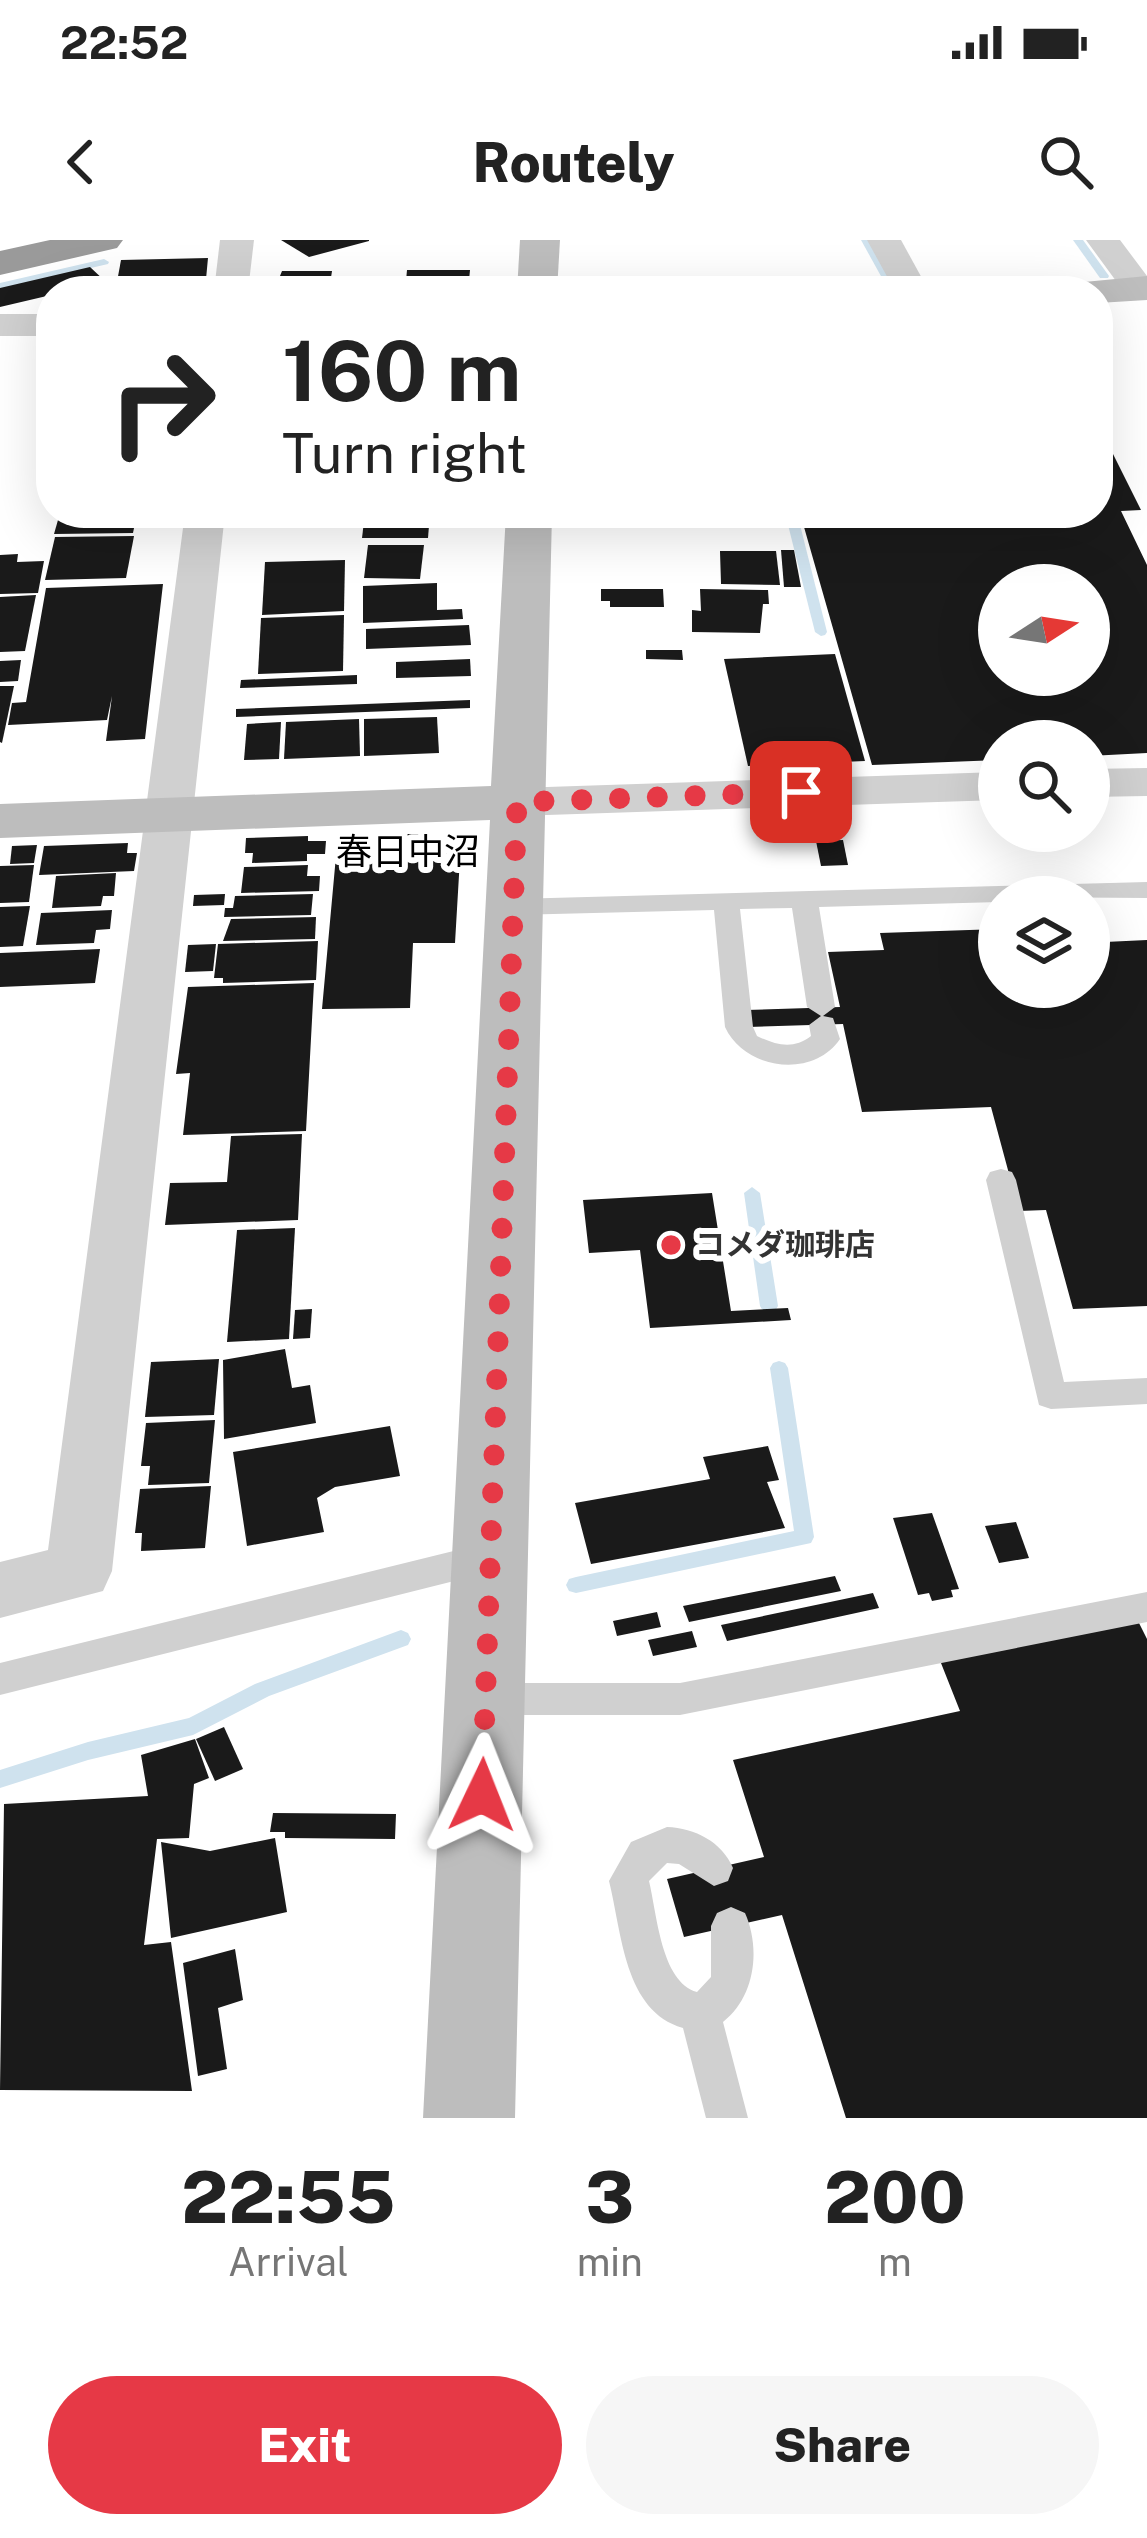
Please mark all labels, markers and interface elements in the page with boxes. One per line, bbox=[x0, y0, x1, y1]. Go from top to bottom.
text: 22:52 bbox=[60, 16, 188, 69]
icon: back bbox=[48, 129, 114, 195]
icon: search bbox=[1033, 129, 1099, 195]
text: Routely bbox=[472, 131, 675, 194]
text: 160 m bbox=[282, 321, 521, 420]
icon: right bbox=[84, 324, 240, 480]
text: Turn right bbox=[282, 422, 527, 485]
north arrow bbox=[978, 564, 1110, 696]
map controls bbox=[978, 564, 1110, 1008]
button: search bbox=[978, 720, 1110, 852]
pin bbox=[750, 741, 852, 843]
icon: arrive bbox=[768, 759, 834, 825]
district label: 春日中沼 bbox=[336, 830, 480, 872]
button: layers bbox=[978, 876, 1110, 1008]
place label: コメダ珈琲店 bbox=[695, 1226, 875, 1262]
marker: コメダ珈琲店 bbox=[658, 1232, 684, 1258]
position arrow bbox=[419, 1732, 545, 1858]
text: 22:55 bbox=[181, 2155, 395, 2239]
text: 3 bbox=[585, 2155, 634, 2239]
text: 200 bbox=[824, 2155, 966, 2239]
text: Arrival bbox=[228, 2239, 349, 2285]
text: min bbox=[577, 2239, 643, 2285]
text: m bbox=[878, 2239, 912, 2285]
button: Exit bbox=[48, 2376, 562, 2514]
button: Share bbox=[586, 2376, 1099, 2514]

